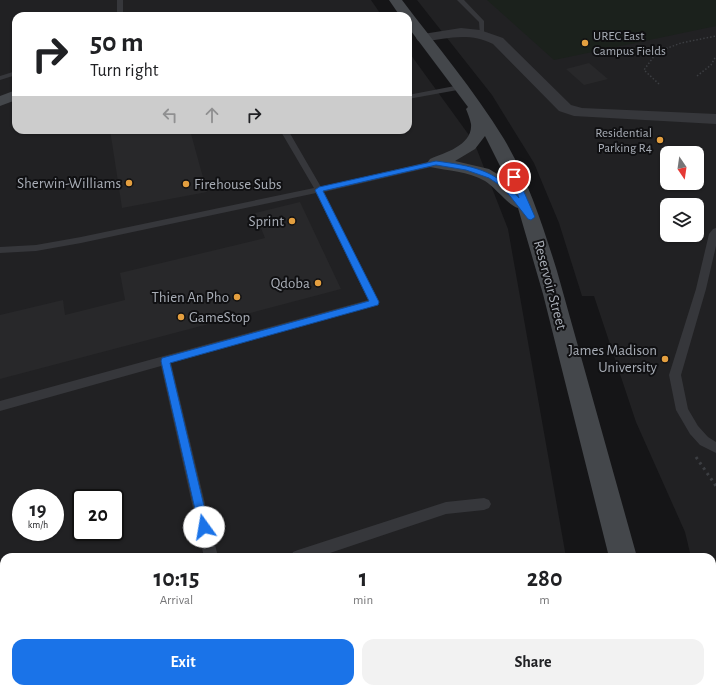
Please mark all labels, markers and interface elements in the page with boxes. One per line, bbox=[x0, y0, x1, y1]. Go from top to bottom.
icon: right bbox=[24, 28, 76, 80]
text: 50 m bbox=[90, 29, 144, 57]
place label: UREC East Campus Fields bbox=[593, 30, 666, 58]
marker: UREC East Campus Fields bbox=[580, 38, 590, 48]
text: Turn right bbox=[90, 62, 159, 80]
icon: left bbox=[159, 104, 181, 126]
icon: ahead bbox=[201, 104, 223, 126]
icon: right bbox=[243, 104, 265, 126]
place label: Residential Parking R4 bbox=[595, 127, 652, 155]
marker: Residential Parking R4 bbox=[655, 135, 665, 145]
north arrow bbox=[660, 146, 704, 190]
map controls bbox=[660, 146, 704, 242]
pin bbox=[497, 160, 531, 194]
icon: arrive bbox=[503, 166, 525, 188]
place label: Sherwin-Williams bbox=[17, 176, 121, 191]
place label: Firehouse Subs bbox=[194, 177, 282, 192]
marker: Sherwin-Williams bbox=[124, 178, 134, 188]
marker: Firehouse Subs bbox=[181, 179, 191, 189]
button: layers bbox=[660, 198, 704, 242]
place label: Sprint bbox=[248, 214, 284, 229]
marker: Sprint bbox=[287, 216, 297, 226]
street label: Reservoir Street bbox=[531, 239, 569, 332]
place label: Qdoba bbox=[271, 276, 310, 291]
marker: Qdoba bbox=[313, 278, 323, 288]
place label: Thien An Pho bbox=[152, 290, 229, 305]
marker: Thien An Pho bbox=[232, 292, 242, 302]
place label: GameStop bbox=[189, 310, 250, 325]
marker: GameStop bbox=[176, 312, 186, 322]
place label: James Madison University bbox=[568, 343, 658, 375]
marker: James Madison University bbox=[660, 354, 670, 364]
speed limit sign: 20 bbox=[72, 489, 124, 541]
text: 19 bbox=[30, 500, 46, 520]
position arrow bbox=[183, 506, 225, 548]
text: km/h bbox=[28, 520, 48, 530]
text: 10:15 bbox=[154, 567, 199, 591]
text: 1 bbox=[359, 567, 367, 591]
text: 280 bbox=[527, 567, 562, 591]
text: Arrival bbox=[160, 594, 193, 607]
text: min bbox=[353, 594, 373, 607]
text: m bbox=[539, 594, 550, 607]
button: Exit bbox=[12, 639, 354, 685]
button: Share bbox=[362, 639, 704, 685]

